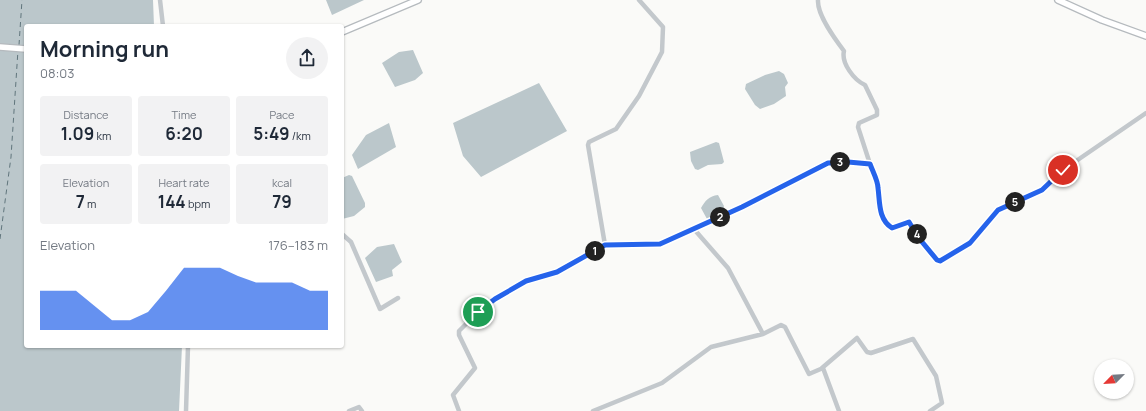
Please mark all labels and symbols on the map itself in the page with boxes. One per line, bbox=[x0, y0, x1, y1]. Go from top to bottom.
pin: 3 bbox=[830, 152, 850, 172]
pin bbox=[1046, 153, 1080, 187]
pin: 5 bbox=[1005, 192, 1025, 212]
pin: 2 bbox=[710, 207, 730, 227]
pin: 4 bbox=[907, 224, 927, 244]
pin: 1 bbox=[585, 241, 605, 261]
pin bbox=[461, 295, 495, 329]
north arrow bbox=[1094, 359, 1134, 399]

